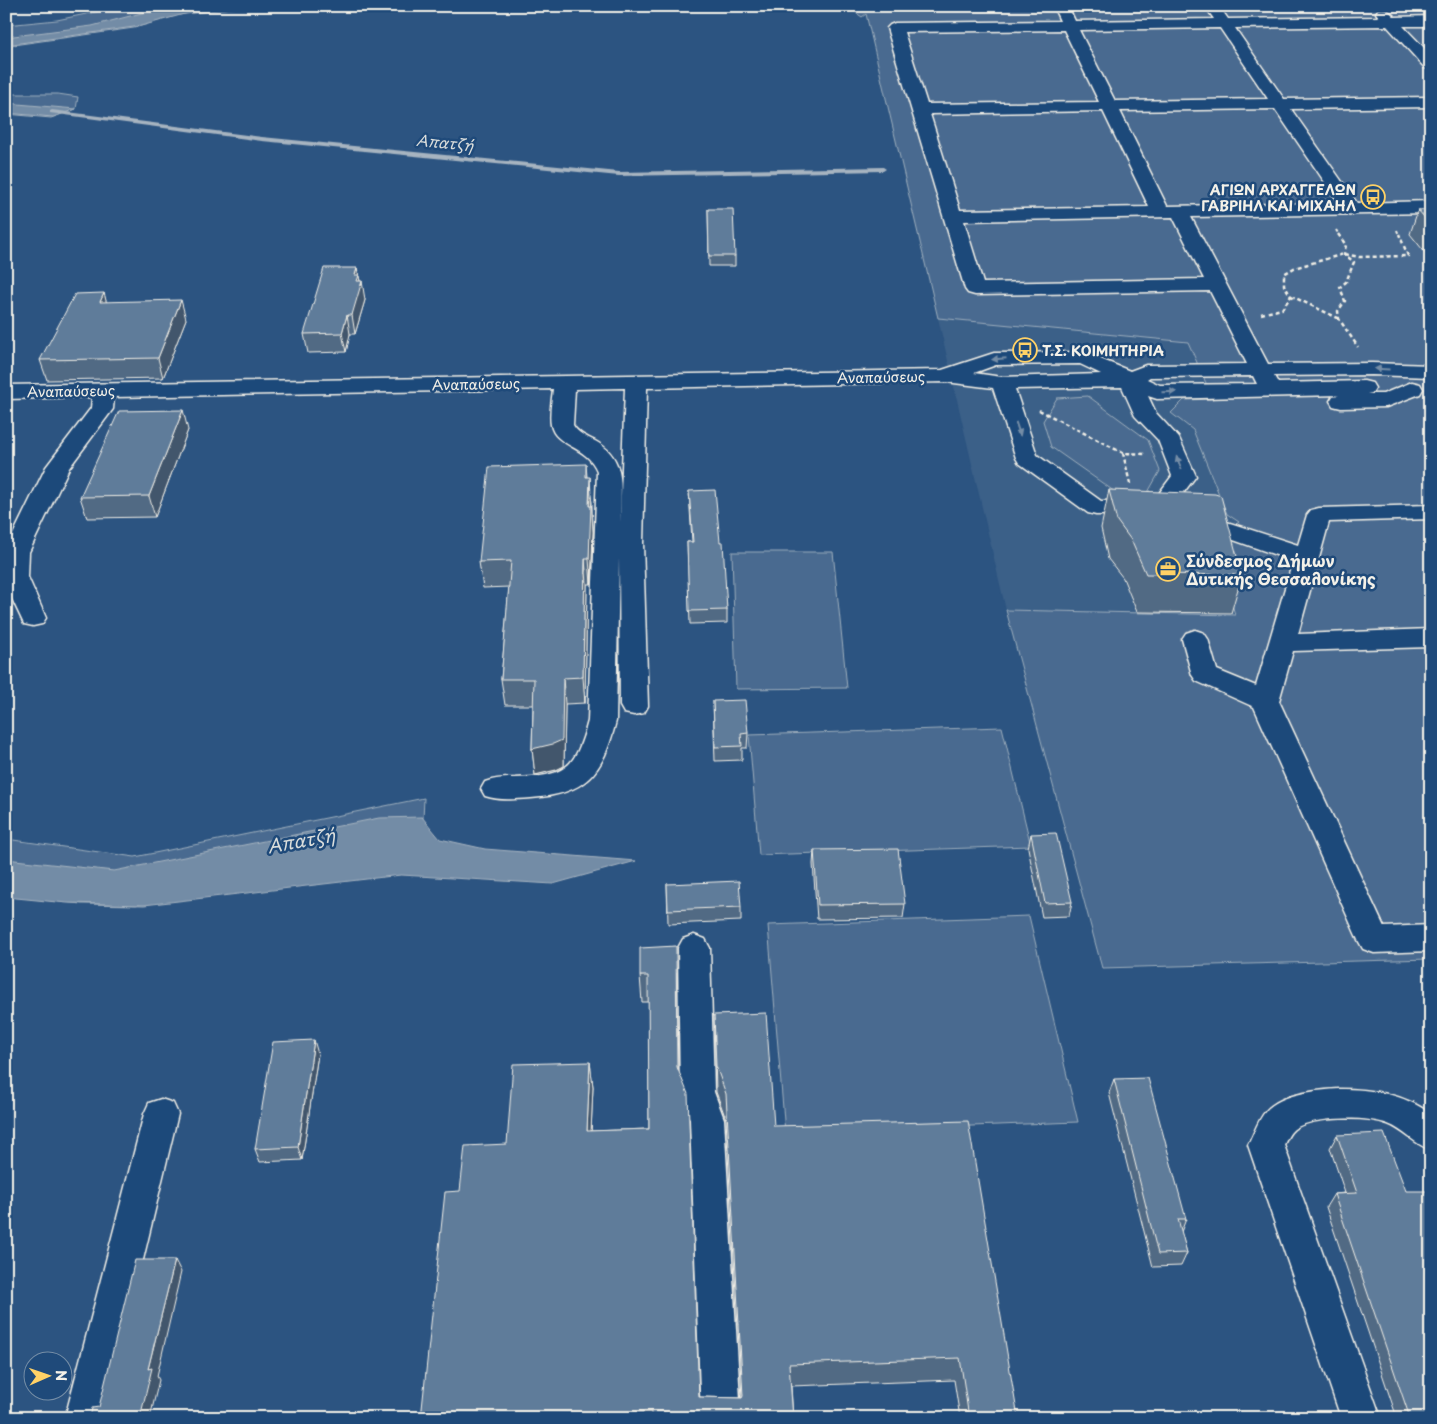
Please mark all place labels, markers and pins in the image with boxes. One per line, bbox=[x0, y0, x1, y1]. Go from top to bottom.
place label: ΑΓΙΩΝ ΑΡΧΑΓΓΕΛΩΝ ΓΑΒΡΙΗΛ ΚΑΙ ΜΙΧΑΗΛ bbox=[1201, 179, 1356, 216]
bus stop icon: ΑΓΙΩΝ ΑΡΧΑΓΓΕΛΩΝ ΓΑΒΡΙΗΛ ΚΑΙ ΜΙΧΑΗΛ bbox=[1360, 184, 1386, 210]
bus stop icon: Τ.Σ. ΚΟΙΜΗΤΗΡΙΑ bbox=[1012, 337, 1038, 363]
place label: Τ.Σ. ΚΟΙΜΗΤΗΡΙΑ bbox=[1042, 340, 1164, 361]
place label: Σύνδεσμος Δήμων Δυτικής Θεσσαλονίκης bbox=[1186, 548, 1376, 590]
office icon: Σύνδεσμος Δήμων Δυτικής Θεσσαλονίκης bbox=[1155, 556, 1181, 582]

